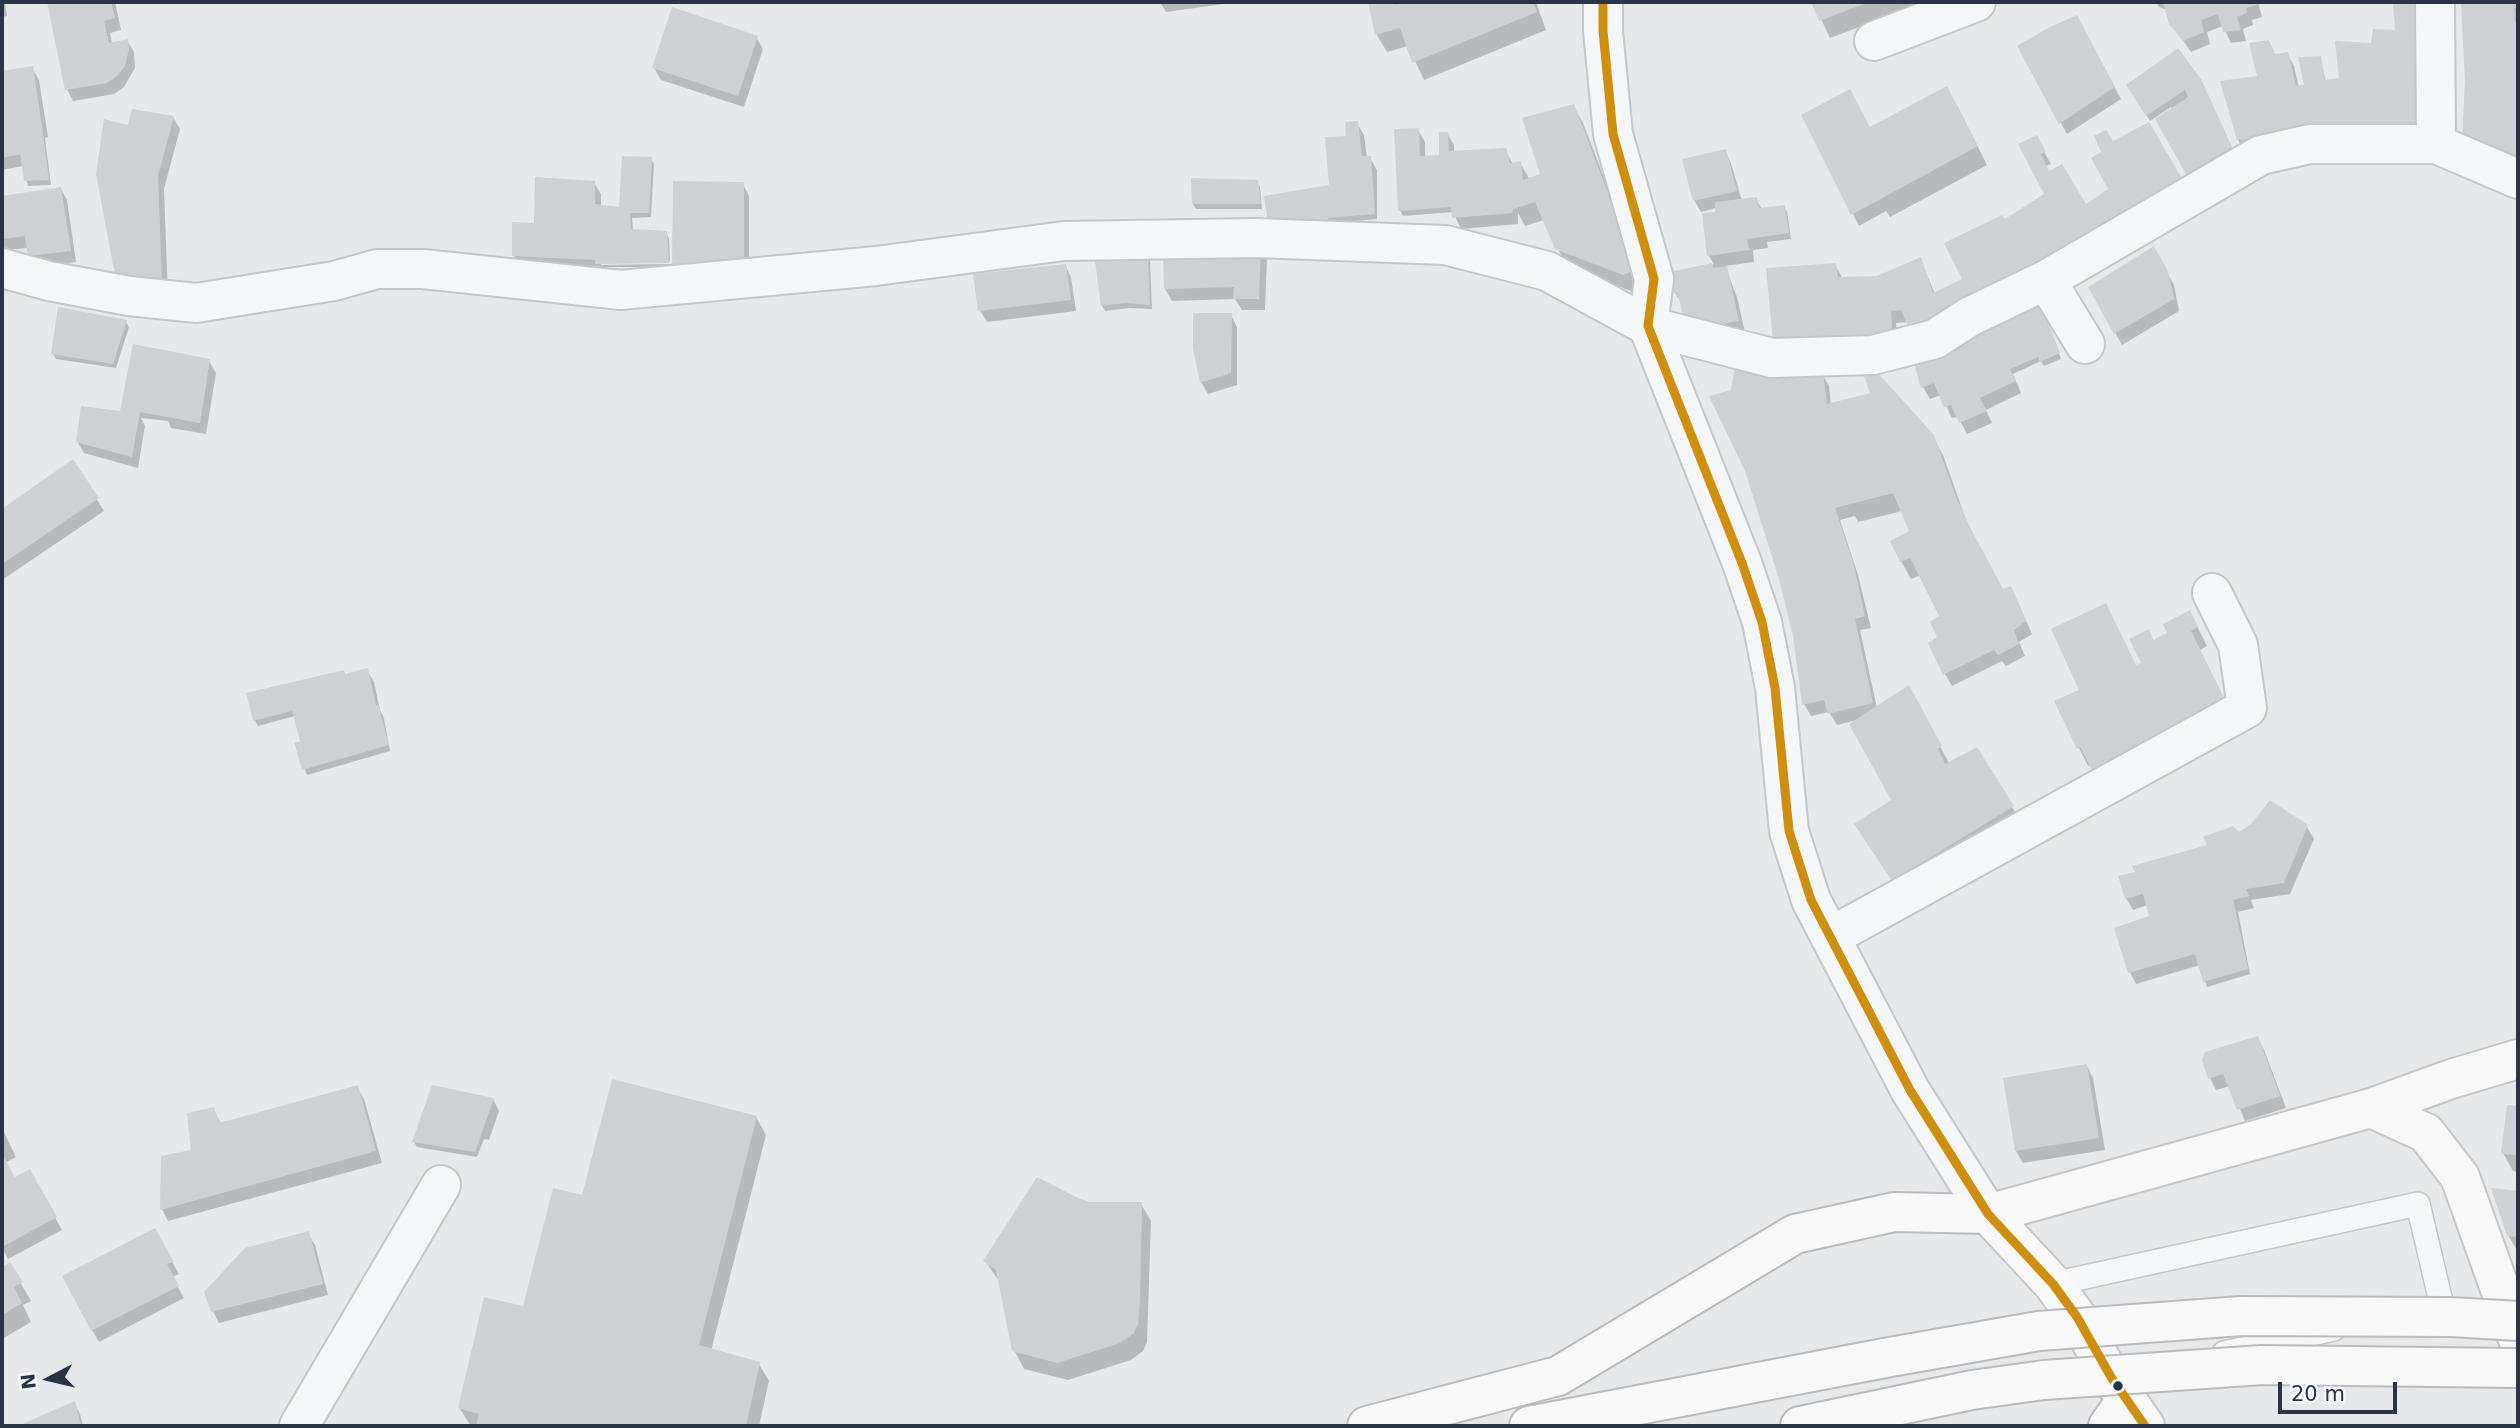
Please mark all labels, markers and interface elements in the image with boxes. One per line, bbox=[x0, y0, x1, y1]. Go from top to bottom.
north arrow bbox=[14, 1344, 84, 1414]
scale bar bbox=[2282, 1368, 2401, 1412]
text: N bbox=[16, 1372, 40, 1391]
unlabelled marker bbox=[2111, 1379, 2125, 1393]
text: 20 m bbox=[2291, 1382, 2345, 1406]

